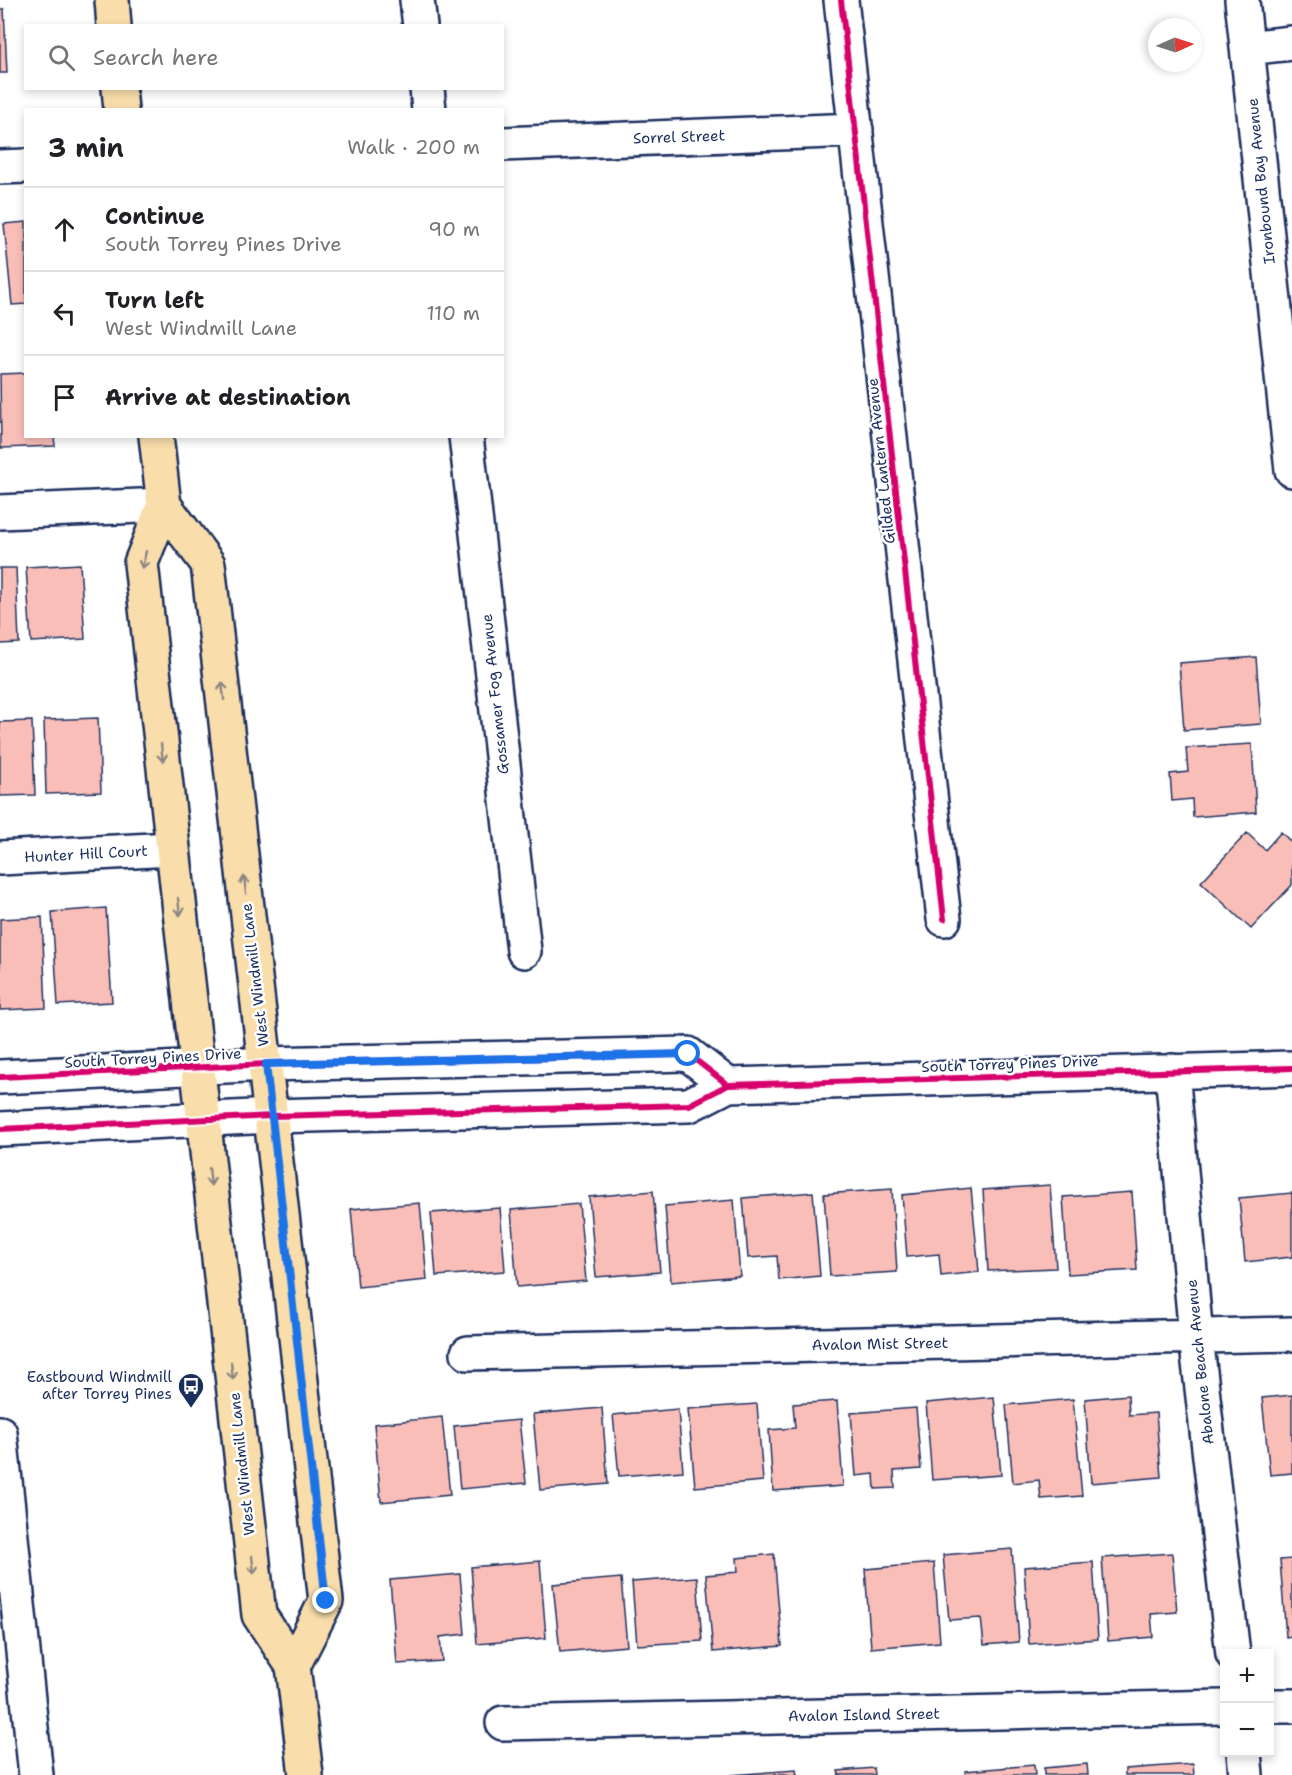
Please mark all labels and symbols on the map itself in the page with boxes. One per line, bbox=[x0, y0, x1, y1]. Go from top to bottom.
north arrow bbox=[1148, 18, 1202, 72]
street label: Ironbound Bay Avenue bbox=[1242, 97, 1280, 265]
street label: Sorrel Street bbox=[633, 125, 725, 149]
street label: Gilded Lantern Avenue bbox=[862, 377, 900, 545]
one-way arrow bbox=[137, 550, 149, 569]
street label: Gossamer Fog Avenue bbox=[477, 613, 513, 775]
one-way arrow bbox=[217, 682, 228, 702]
one-way arrow bbox=[157, 743, 168, 762]
street label: Hunter Hill Court bbox=[24, 841, 148, 867]
one-way arrow bbox=[239, 875, 250, 895]
one-way arrow bbox=[174, 896, 185, 916]
street label: West Windmill Lane bbox=[236, 902, 274, 1048]
route start bbox=[674, 1040, 700, 1066]
street label: South Torrey Pines Drive bbox=[64, 1043, 242, 1073]
street label: South Torrey Pines Drive bbox=[921, 1051, 1099, 1077]
one-way arrow bbox=[205, 1167, 216, 1187]
street label: Abalone Beach Avenue bbox=[1181, 1278, 1219, 1446]
street label: Avalon Mist Street bbox=[812, 1333, 948, 1355]
one-way arrow bbox=[227, 1361, 238, 1381]
place label: Eastbound Windmill after Torrey Pines bbox=[27, 1367, 172, 1404]
bus stop icon: Eastbound Windmill after Torrey Pines bbox=[176, 1371, 206, 1409]
street label: West Windmill Lane bbox=[225, 1391, 259, 1537]
one-way arrow bbox=[248, 1555, 259, 1574]
route end bbox=[312, 1587, 338, 1613]
street label: Avalon Island Street bbox=[788, 1704, 940, 1726]

